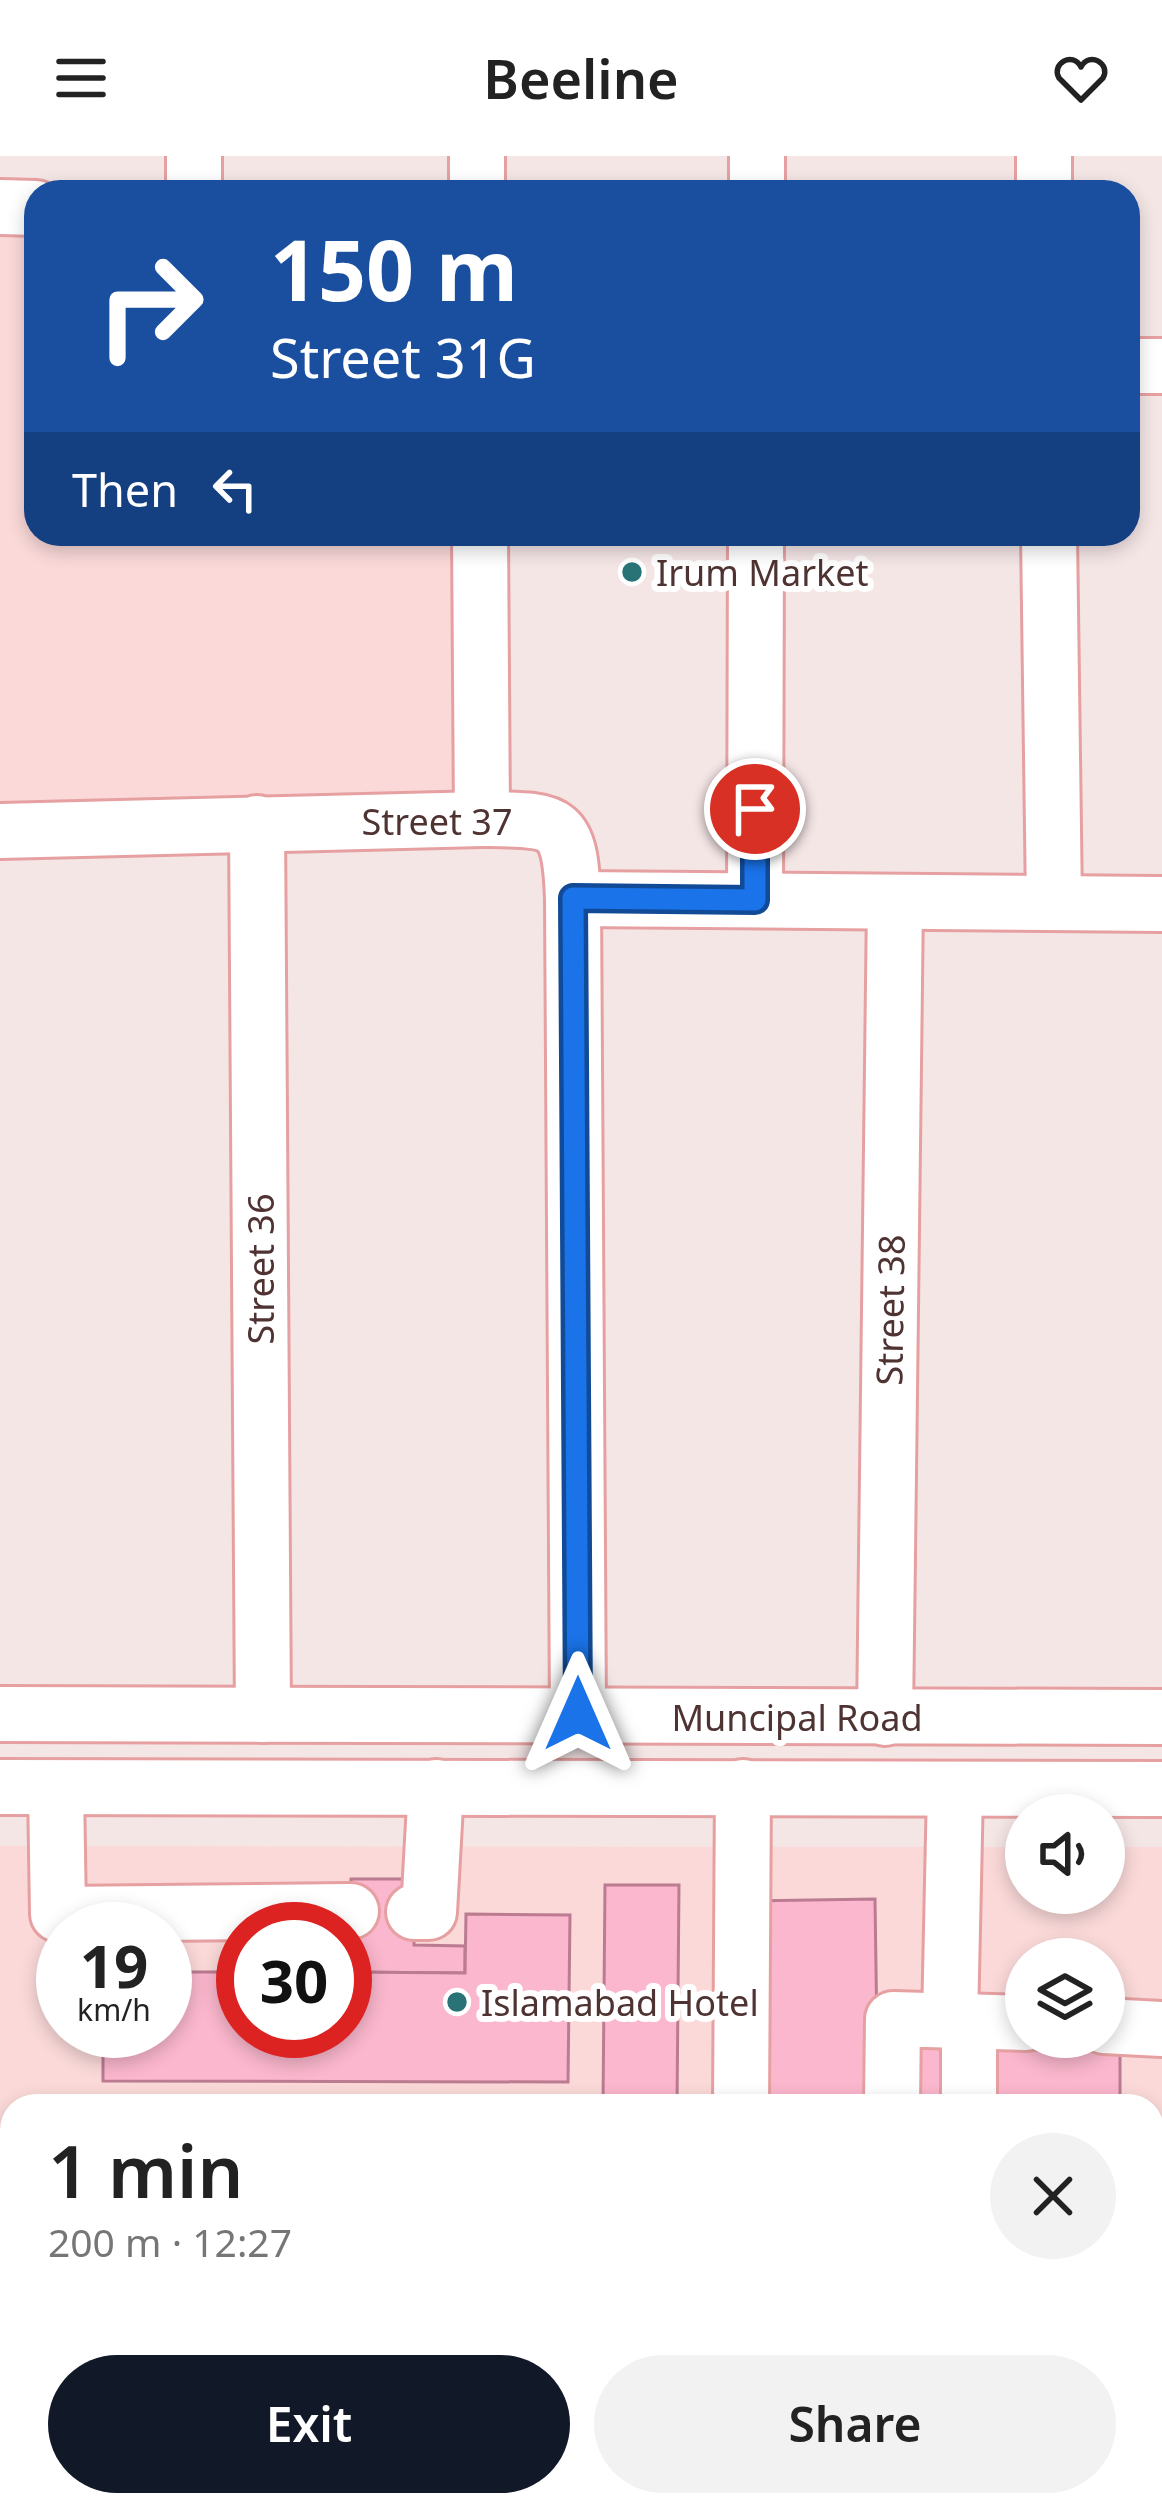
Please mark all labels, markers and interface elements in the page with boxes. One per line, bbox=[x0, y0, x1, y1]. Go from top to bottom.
text: Beeline bbox=[483, 41, 679, 115]
icon: menu bbox=[48, 45, 114, 111]
icon: heart bbox=[1048, 45, 1114, 111]
text: 150 m bbox=[270, 211, 518, 326]
icon: right bbox=[72, 228, 228, 384]
text: Street 31G bbox=[270, 320, 536, 394]
icon: left bbox=[202, 456, 268, 522]
text: Then bbox=[72, 459, 178, 520]
place label: Irum Market bbox=[656, 548, 869, 597]
marker: Irum Market bbox=[619, 559, 645, 585]
pin bbox=[704, 758, 806, 860]
icon: arrive bbox=[722, 776, 788, 842]
street label: Street 37 bbox=[361, 797, 513, 846]
street label: Street 36 bbox=[236, 1193, 285, 1345]
street label: Street 38 bbox=[864, 1234, 916, 1386]
position arrow bbox=[515, 1651, 641, 1777]
street label: Muncipal Road bbox=[671, 1693, 923, 1742]
map controls bbox=[1005, 1794, 1125, 2058]
button: sound bbox=[1005, 1794, 1125, 1914]
speed limit sign: 30 bbox=[216, 1902, 372, 2058]
text: 19 bbox=[80, 1924, 148, 2006]
button: layers bbox=[1005, 1938, 1125, 2058]
place label: Islamabad Hotel bbox=[481, 1978, 759, 2027]
text: km/h bbox=[77, 1989, 151, 2030]
marker: Islamabad Hotel bbox=[444, 1989, 470, 2015]
text: 1 min bbox=[48, 2121, 243, 2219]
button: close bbox=[990, 2133, 1116, 2259]
text: 200 m · 12:27 bbox=[48, 2215, 292, 2268]
button: Exit bbox=[48, 2355, 570, 2493]
button: Share bbox=[594, 2355, 1116, 2493]

